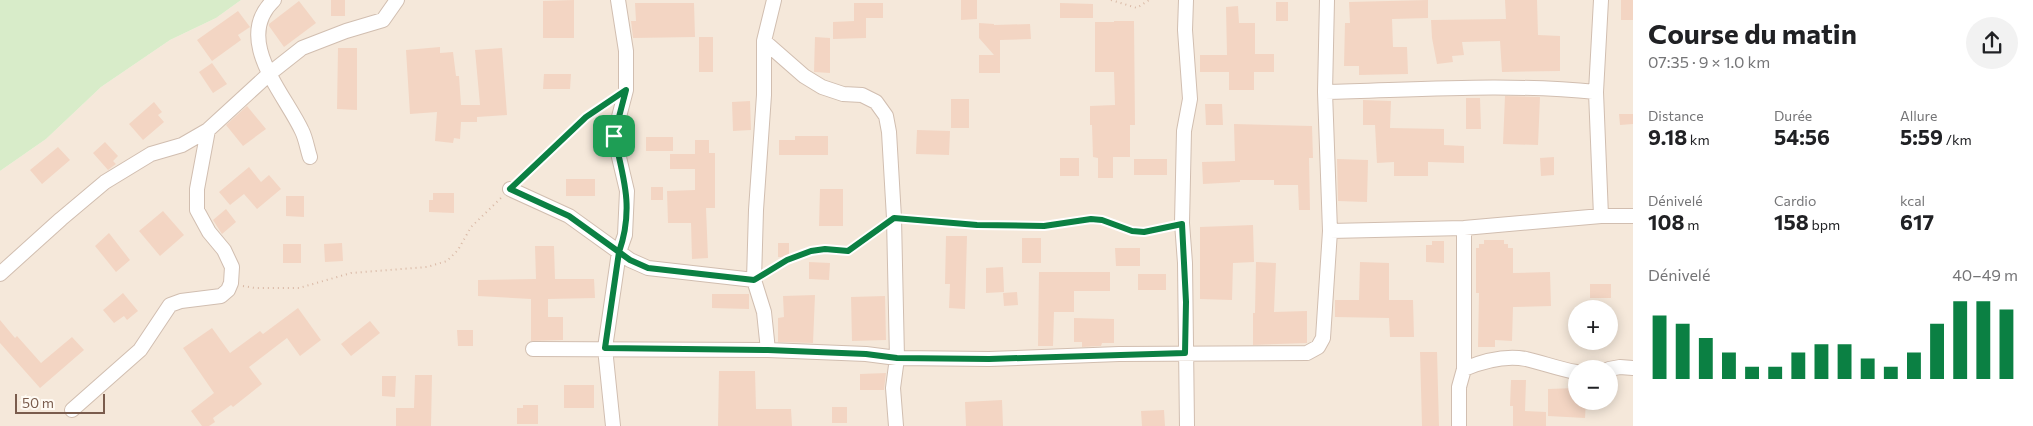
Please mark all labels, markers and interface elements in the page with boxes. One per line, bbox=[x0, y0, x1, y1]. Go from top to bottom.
text: Course du matin bbox=[1648, 16, 1857, 50]
button: share bbox=[1966, 17, 2018, 69]
text: 07:35 · 9 × 1.0 km bbox=[1648, 52, 1770, 71]
text: Distance bbox=[1648, 107, 1704, 124]
text: Durée bbox=[1774, 107, 1812, 124]
text: Allure bbox=[1900, 107, 1937, 124]
pin bbox=[593, 115, 635, 157]
icon: arrive bbox=[600, 122, 628, 150]
text: 9.18 bbox=[1648, 124, 1687, 149]
text: 54:56 bbox=[1774, 124, 1830, 149]
text: 5:59 bbox=[1900, 124, 1943, 149]
text: km bbox=[1687, 131, 1710, 148]
text: /km bbox=[1943, 131, 1972, 148]
text: Dénivelé bbox=[1648, 192, 1703, 209]
text: Cardio bbox=[1774, 192, 1816, 209]
text: kcal bbox=[1900, 192, 1925, 209]
text: 108 bbox=[1648, 209, 1684, 234]
text: 158 bbox=[1774, 209, 1809, 234]
text: 617 bbox=[1900, 209, 1934, 234]
text: m bbox=[1684, 216, 1699, 233]
text: bpm bbox=[1809, 216, 1840, 233]
text: Dénivelé bbox=[1648, 265, 1710, 284]
text: 40–49 m bbox=[1952, 265, 2018, 284]
map controls bbox=[1568, 300, 1618, 410]
button: + bbox=[1568, 300, 1618, 350]
button: − bbox=[1568, 360, 1618, 410]
scale bar bbox=[15, 391, 105, 414]
text: 50 m bbox=[22, 394, 54, 411]

